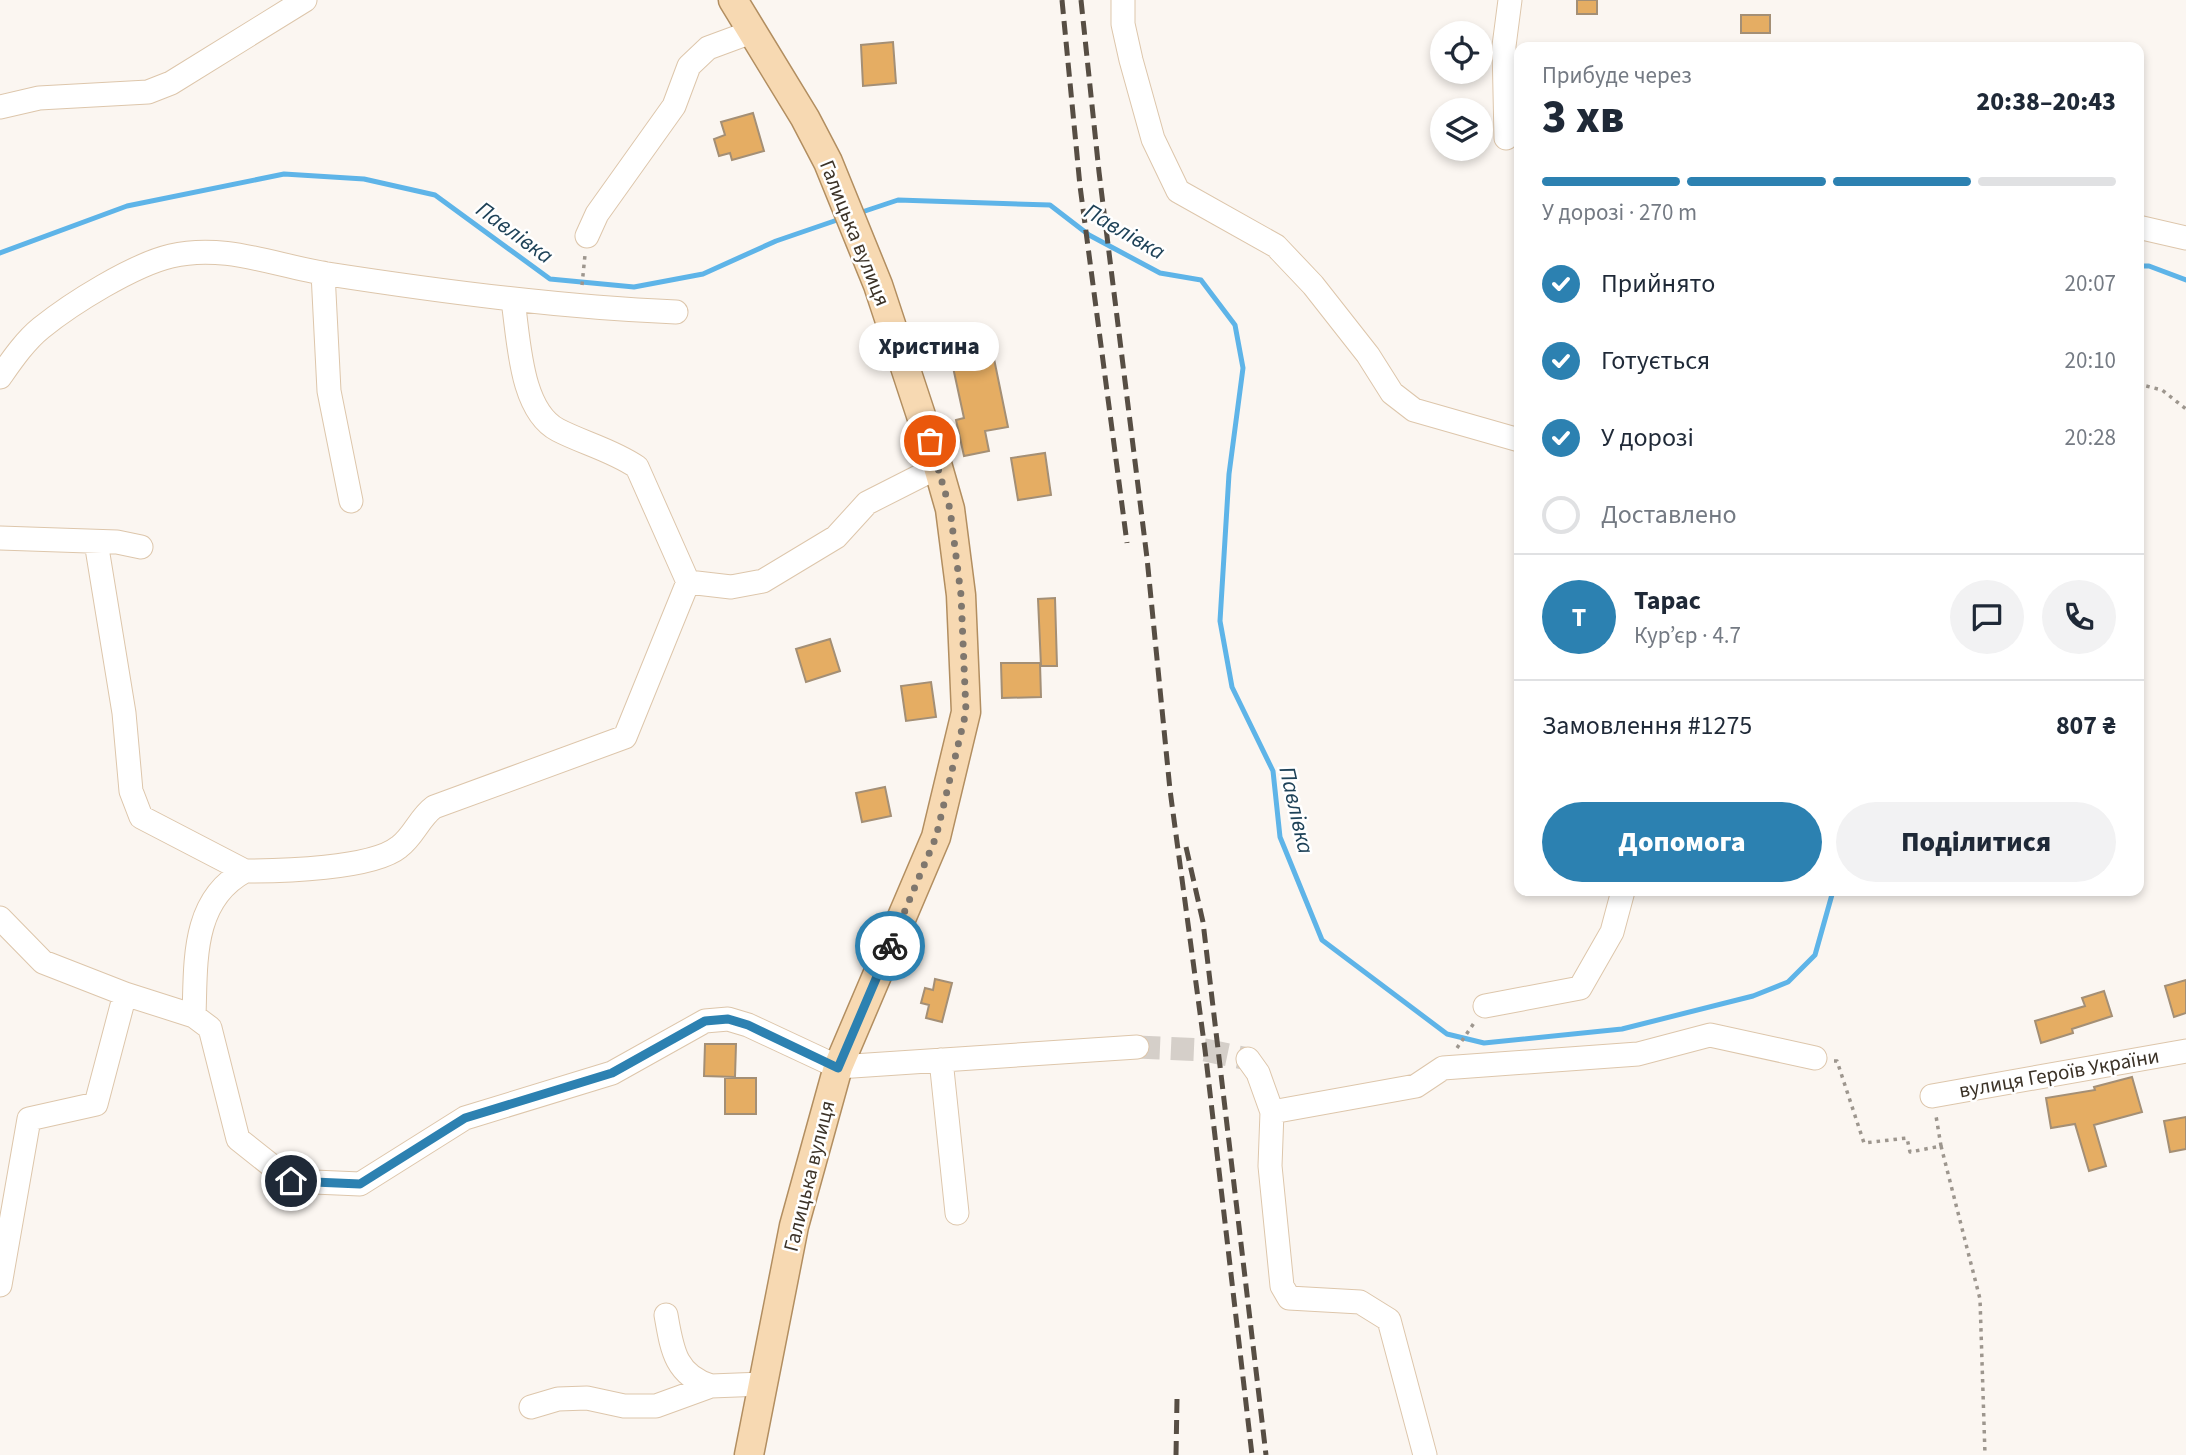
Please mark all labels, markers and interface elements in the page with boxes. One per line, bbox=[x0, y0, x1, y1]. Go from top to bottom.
map controls bbox=[1430, 21, 1493, 161]
button: locate bbox=[1430, 21, 1493, 84]
text: Прибуде через bbox=[1542, 59, 1692, 92]
text: 20:38–20:43 bbox=[1976, 83, 2116, 120]
text: 3 хв bbox=[1542, 85, 1624, 150]
button: layers bbox=[1430, 98, 1493, 161]
street label: Галицька вулиця bbox=[812, 156, 898, 310]
water label: Павлівка bbox=[469, 193, 560, 272]
water label: Павлівка bbox=[1078, 195, 1171, 268]
text: У дорозі · 270 m bbox=[1542, 196, 1697, 229]
icon: check bbox=[1542, 265, 1580, 303]
text: Прийнято bbox=[1601, 265, 1715, 302]
text: 20:07 bbox=[2065, 267, 2116, 300]
callout: Христина bbox=[860, 322, 1000, 371]
text: Христина bbox=[878, 330, 980, 363]
icon: check bbox=[1542, 342, 1580, 380]
text: Готується bbox=[1601, 342, 1710, 379]
text: 20:10 bbox=[2065, 344, 2116, 377]
pin bbox=[900, 411, 960, 471]
icon: check bbox=[1542, 419, 1580, 457]
text: У дорозі bbox=[1601, 419, 1694, 456]
text: 20:28 bbox=[2065, 421, 2116, 454]
icon: bag bbox=[911, 422, 949, 460]
text: Доставлено bbox=[1601, 496, 1737, 533]
button: chat bbox=[1950, 580, 2024, 654]
button: phone bbox=[2042, 580, 2116, 654]
text: Тарас bbox=[1634, 582, 1701, 619]
text: Т bbox=[1572, 599, 1586, 636]
text: Кур’єр · 4.7 bbox=[1634, 619, 1741, 652]
text: Замовлення #1275 bbox=[1542, 707, 1752, 744]
text: 807 ₴ bbox=[2056, 707, 2116, 744]
water label: Павлівка bbox=[1270, 763, 1323, 857]
button: Допомога bbox=[1542, 802, 1822, 882]
button: Поділитися bbox=[1836, 802, 2116, 882]
courier bbox=[855, 911, 925, 981]
icon: bike bbox=[871, 927, 909, 965]
street label: вулиця Героїв України bbox=[1956, 1041, 2162, 1105]
street label: Галицька вулиця bbox=[776, 1097, 842, 1255]
pin bbox=[261, 1151, 321, 1211]
icon: home bbox=[272, 1162, 310, 1200]

